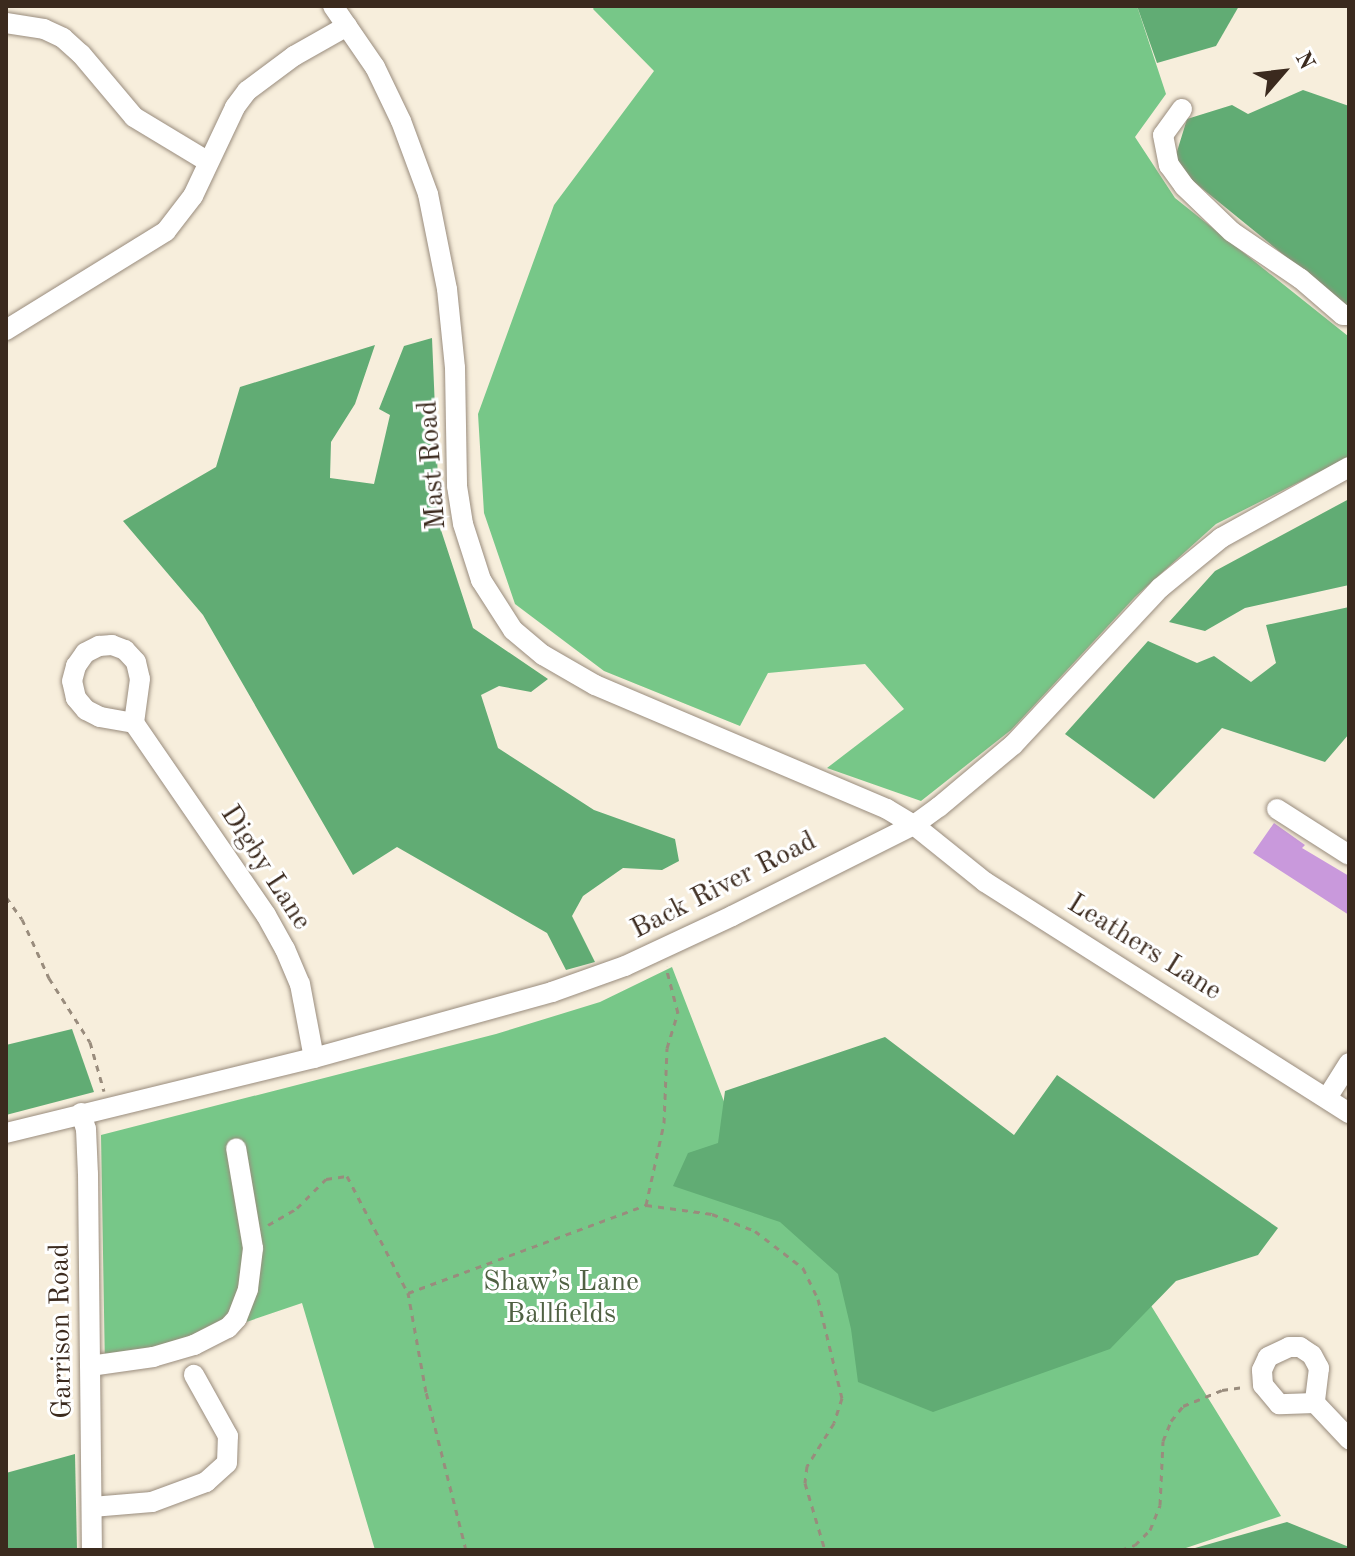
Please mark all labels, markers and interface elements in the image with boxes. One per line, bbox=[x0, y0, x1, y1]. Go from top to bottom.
north arrow bbox=[1243, 32, 1323, 112]
text: N bbox=[1291, 48, 1318, 73]
street label: Mast Road bbox=[412, 399, 454, 531]
street label: Digby Lane bbox=[212, 799, 318, 937]
street label: Back River Road bbox=[626, 825, 822, 947]
street label: Leathers Lane bbox=[1061, 887, 1227, 1009]
street label: Garrison Road bbox=[44, 1243, 80, 1419]
park label: Shaw’s Lane Ballfields bbox=[483, 1266, 639, 1332]

